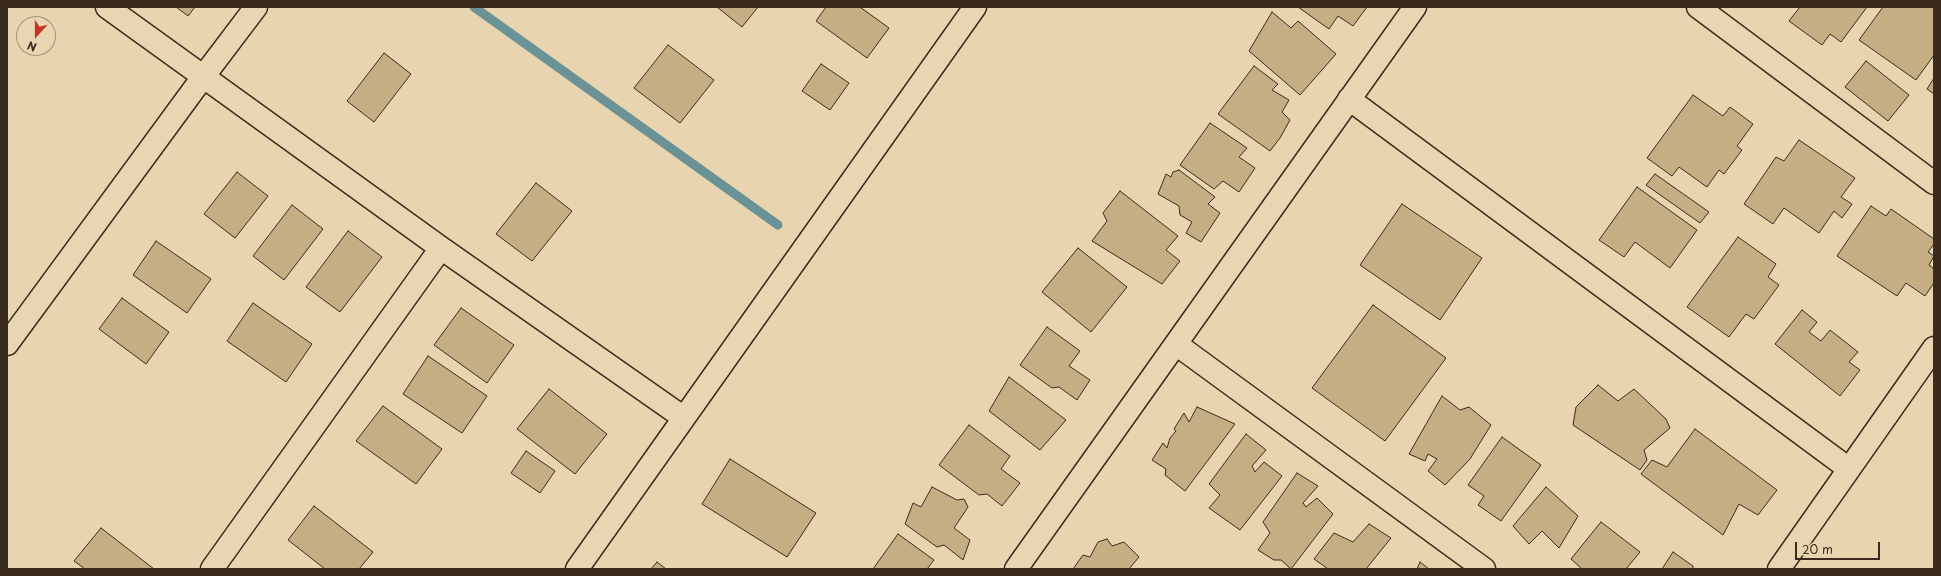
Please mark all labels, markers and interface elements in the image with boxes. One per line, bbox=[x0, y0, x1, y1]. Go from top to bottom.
north arrow bbox=[16, 16, 56, 56]
text: N bbox=[25, 37, 39, 56]
scale bar bbox=[1797, 534, 1882, 560]
text: 20 m bbox=[1802, 540, 1833, 558]

